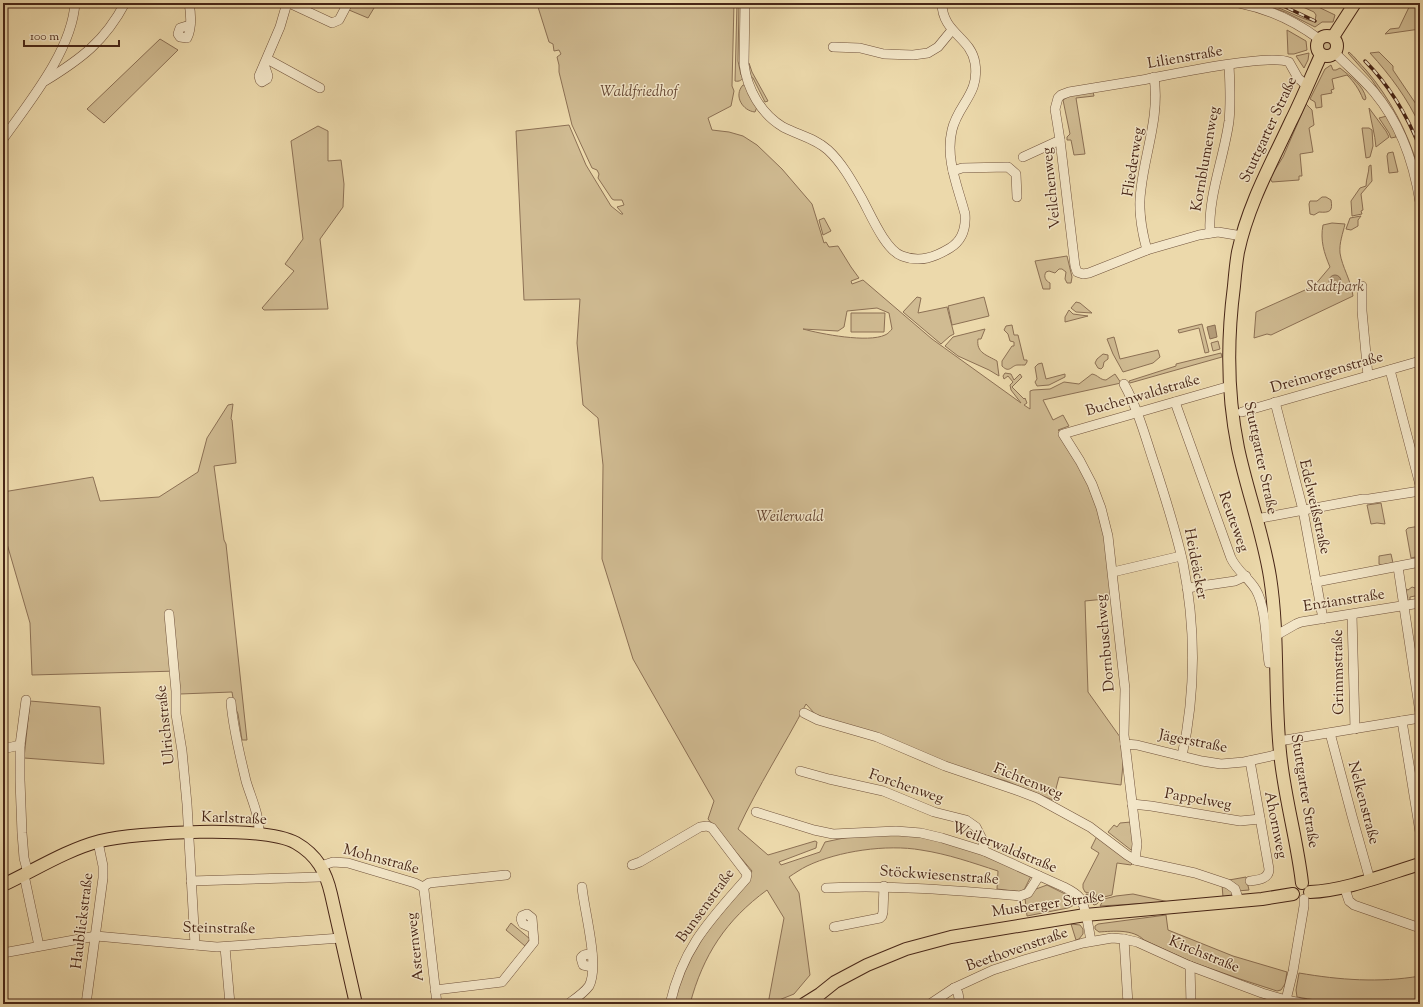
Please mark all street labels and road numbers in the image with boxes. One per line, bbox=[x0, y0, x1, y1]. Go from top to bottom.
street label: Lilienstraße bbox=[1146, 41, 1224, 75]
street label: Stuttgarter Straße bbox=[1235, 73, 1303, 187]
street label: Kornblumenweg bbox=[1186, 105, 1226, 213]
street label: Fliederweg bbox=[1118, 126, 1150, 198]
street label: Veilchenweg bbox=[1037, 146, 1067, 230]
street label: Dreimorgenstraße bbox=[1268, 347, 1386, 399]
street label: Buchenwaldstraße bbox=[1083, 370, 1203, 422]
street label: Stuttgarter Straße bbox=[1238, 400, 1282, 516]
street label: Edelweißstraße bbox=[1293, 458, 1335, 556]
street label: Reuteweg bbox=[1212, 489, 1254, 555]
street label: Heideäcker bbox=[1178, 527, 1212, 602]
street label: Enzianstraße bbox=[1302, 584, 1386, 618]
street label: Dornbuschweg bbox=[1091, 593, 1121, 693]
street label: Grimmstraße bbox=[1328, 629, 1350, 715]
street label: Ulrichstraße bbox=[151, 684, 181, 766]
street label: Jägerstraße bbox=[1156, 725, 1229, 759]
street label: Stuttgarter Straße bbox=[1285, 733, 1323, 849]
street label: Fichtenweg bbox=[990, 759, 1066, 805]
street label: Nelkenstraße bbox=[1342, 759, 1384, 847]
street label: Forchenweg bbox=[866, 764, 946, 810]
street label: Pappelweg bbox=[1163, 784, 1233, 816]
street label: Ahornweg bbox=[1258, 790, 1292, 860]
street label: Karlstraße bbox=[201, 807, 267, 831]
street label: Weilerwaldstraße bbox=[948, 817, 1060, 879]
street label: Mohnstraße bbox=[341, 840, 421, 880]
street label: Stöckwiesenstraße bbox=[879, 861, 999, 891]
street label: Bunsenstraße bbox=[672, 865, 740, 947]
street label: Haublickstraße bbox=[67, 872, 99, 970]
street label: Musberger Straße bbox=[990, 887, 1106, 923]
street label: Asternweg bbox=[402, 911, 430, 983]
street label: Steinstraße bbox=[182, 918, 256, 940]
street label: Beethovenstraße bbox=[963, 923, 1071, 977]
street label: Kirchstraße bbox=[1165, 931, 1243, 979]

